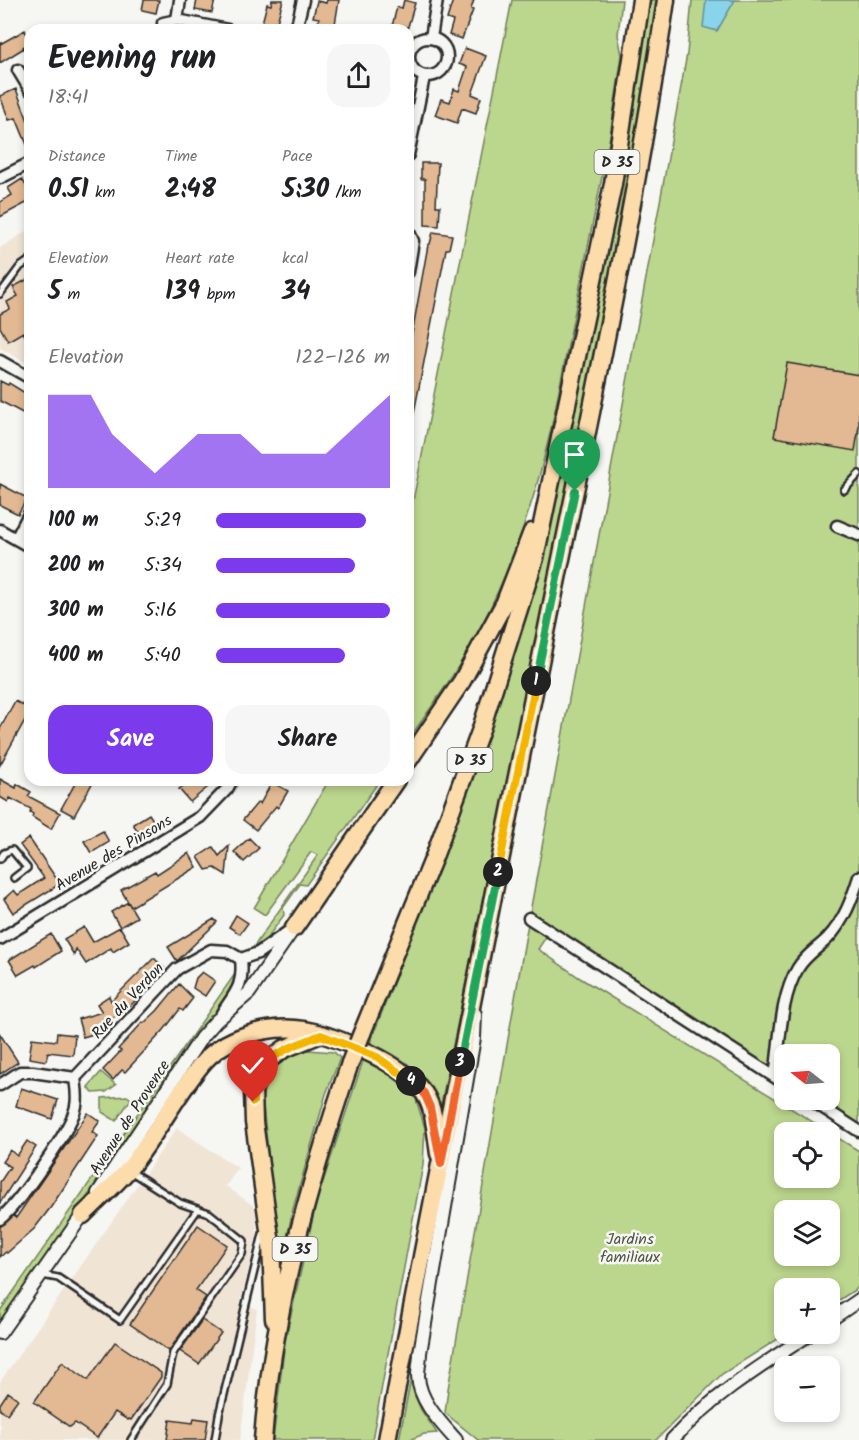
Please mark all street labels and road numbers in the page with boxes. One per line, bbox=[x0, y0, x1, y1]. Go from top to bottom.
road number: D 35 bbox=[594, 150, 640, 174]
road number: D 35 bbox=[448, 748, 492, 772]
street label: Avenue des Pinsons bbox=[51, 808, 177, 898]
street label: Rue du Verdon bbox=[86, 957, 170, 1045]
street label: Avenue de Provence bbox=[84, 1055, 177, 1180]
road number: D 35 bbox=[272, 1237, 318, 1261]

